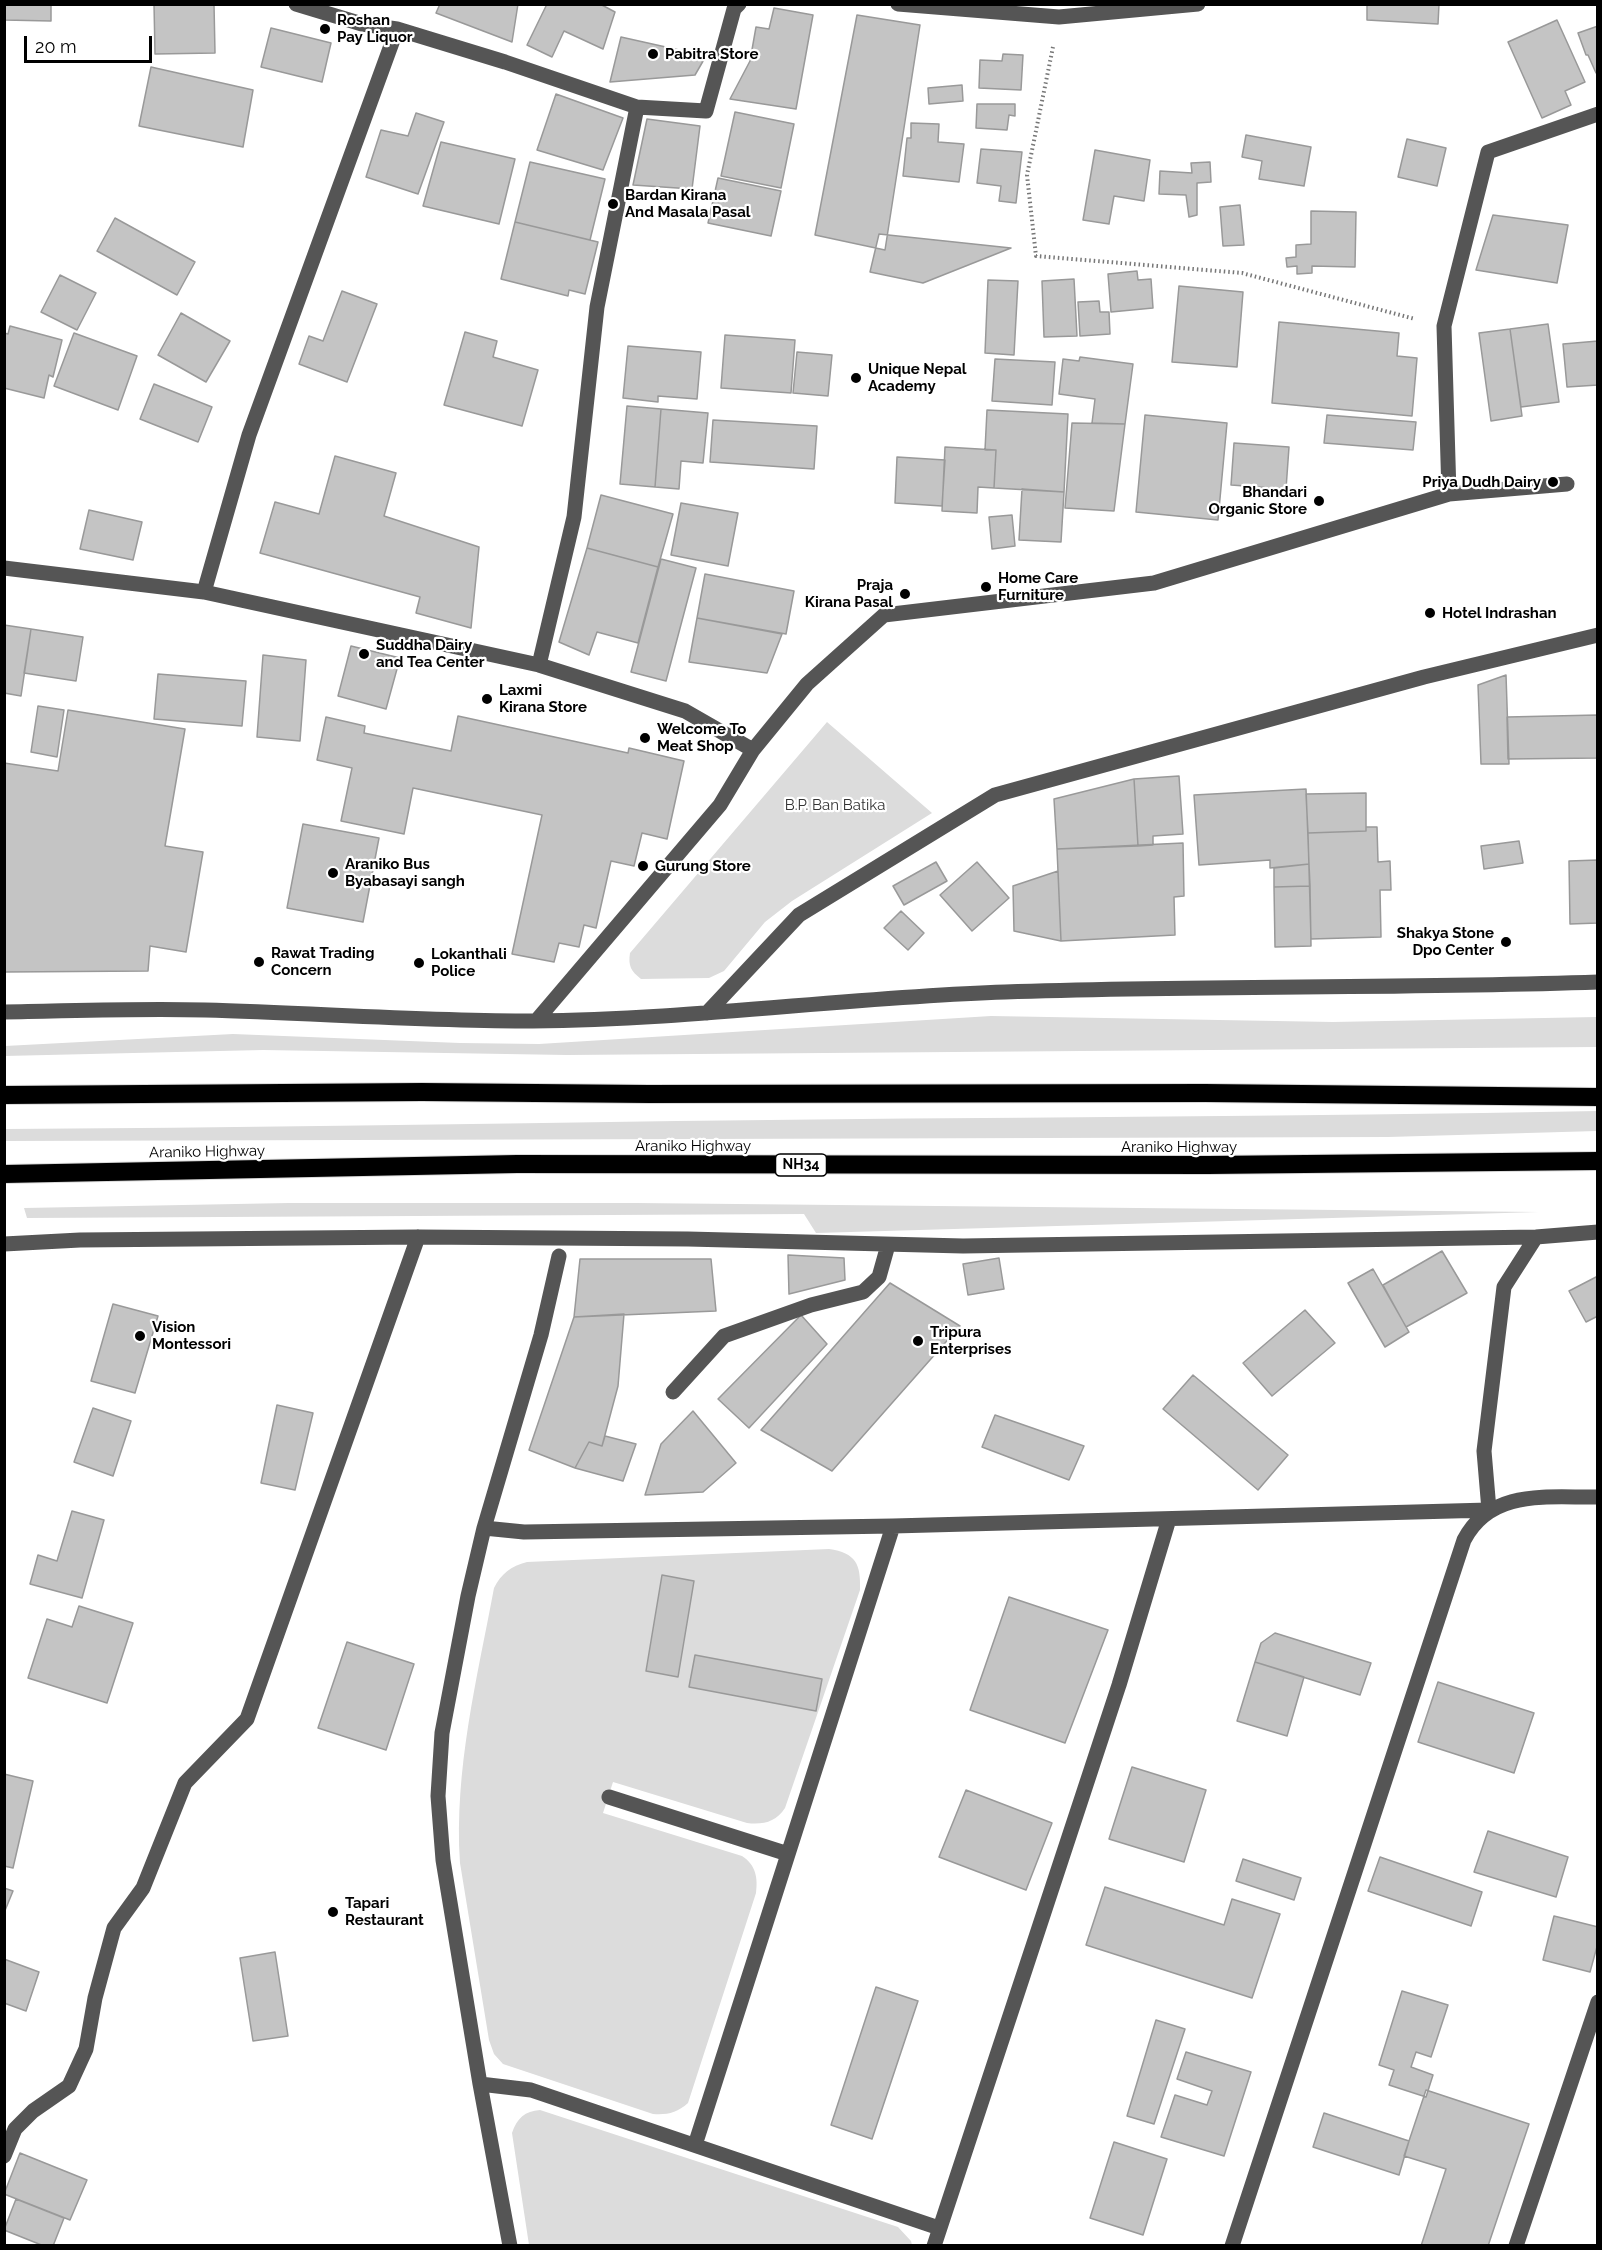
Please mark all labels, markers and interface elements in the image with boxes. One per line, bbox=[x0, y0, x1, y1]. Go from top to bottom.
place label: Roshan Pay Liquor bbox=[337, 11, 413, 46]
marker: Roshan Pay Liquor bbox=[318, 22, 332, 36]
scale bar bbox=[27, 24, 154, 62]
text: 20 m bbox=[35, 36, 77, 57]
place label: Pabitra Store bbox=[665, 45, 758, 63]
marker: Pabitra Store bbox=[646, 47, 660, 61]
place label: Bardan Kirana And Masala Pasal bbox=[625, 186, 751, 221]
marker: Bardan Kirana And Masala Pasal bbox=[606, 197, 620, 211]
place label: Unique Nepal Academy bbox=[868, 360, 967, 395]
marker: Unique Nepal Academy bbox=[849, 371, 863, 385]
place label: Priya Dudh Dairy bbox=[1422, 473, 1541, 491]
marker: Priya Dudh Dairy bbox=[1546, 475, 1560, 489]
place label: Bhandari Organic Store bbox=[1208, 483, 1307, 518]
marker: Bhandari Organic Store bbox=[1312, 494, 1326, 508]
place label: Home Care Furniture bbox=[998, 569, 1078, 604]
place label: Praja Kirana Pasal bbox=[805, 576, 893, 611]
marker: Home Care Furniture bbox=[979, 580, 993, 594]
marker: Praja Kirana Pasal bbox=[898, 587, 912, 601]
place label: Hotel Indrashan bbox=[1442, 604, 1557, 622]
marker: Hotel Indrashan bbox=[1423, 606, 1437, 620]
place label: Suddha Dairy and Tea Center bbox=[376, 636, 485, 671]
marker: Suddha Dairy and Tea Center bbox=[357, 647, 371, 661]
place label: Laxmi Kirana Store bbox=[499, 681, 587, 716]
marker: Laxmi Kirana Store bbox=[480, 692, 494, 706]
place label: Welcome To Meat Shop bbox=[657, 720, 746, 755]
marker: Welcome To Meat Shop bbox=[638, 731, 652, 745]
park label: B.P. Ban Batika bbox=[785, 796, 885, 814]
place label: Araniko Bus Byabasayi sangh bbox=[345, 855, 465, 890]
place label: Gurung Store bbox=[655, 857, 751, 875]
marker: Gurung Store bbox=[636, 859, 650, 873]
marker: Araniko Bus Byabasayi sangh bbox=[326, 866, 340, 880]
place label: Shakya Stone Dpo Center bbox=[1397, 924, 1494, 959]
marker: Shakya Stone Dpo Center bbox=[1499, 935, 1513, 949]
place label: Rawat Trading Concern bbox=[271, 944, 374, 979]
place label: Lokanthali Police bbox=[431, 945, 507, 980]
marker: Rawat Trading Concern bbox=[252, 955, 266, 969]
marker: Lokanthali Police bbox=[412, 956, 426, 970]
street label: Araniko Highway bbox=[635, 1137, 751, 1155]
street label: Araniko Highway bbox=[1121, 1138, 1237, 1156]
street label: Araniko Highway bbox=[149, 1142, 265, 1162]
road number: NH34 bbox=[776, 1154, 826, 1176]
place label: Vision Montessori bbox=[152, 1318, 231, 1353]
place label: Tripura Enterprises bbox=[930, 1323, 1011, 1358]
marker: Vision Montessori bbox=[133, 1329, 147, 1343]
marker: Tripura Enterprises bbox=[911, 1334, 925, 1348]
place label: Tapari Restaurant bbox=[345, 1894, 424, 1929]
marker: Tapari Restaurant bbox=[326, 1905, 340, 1919]

